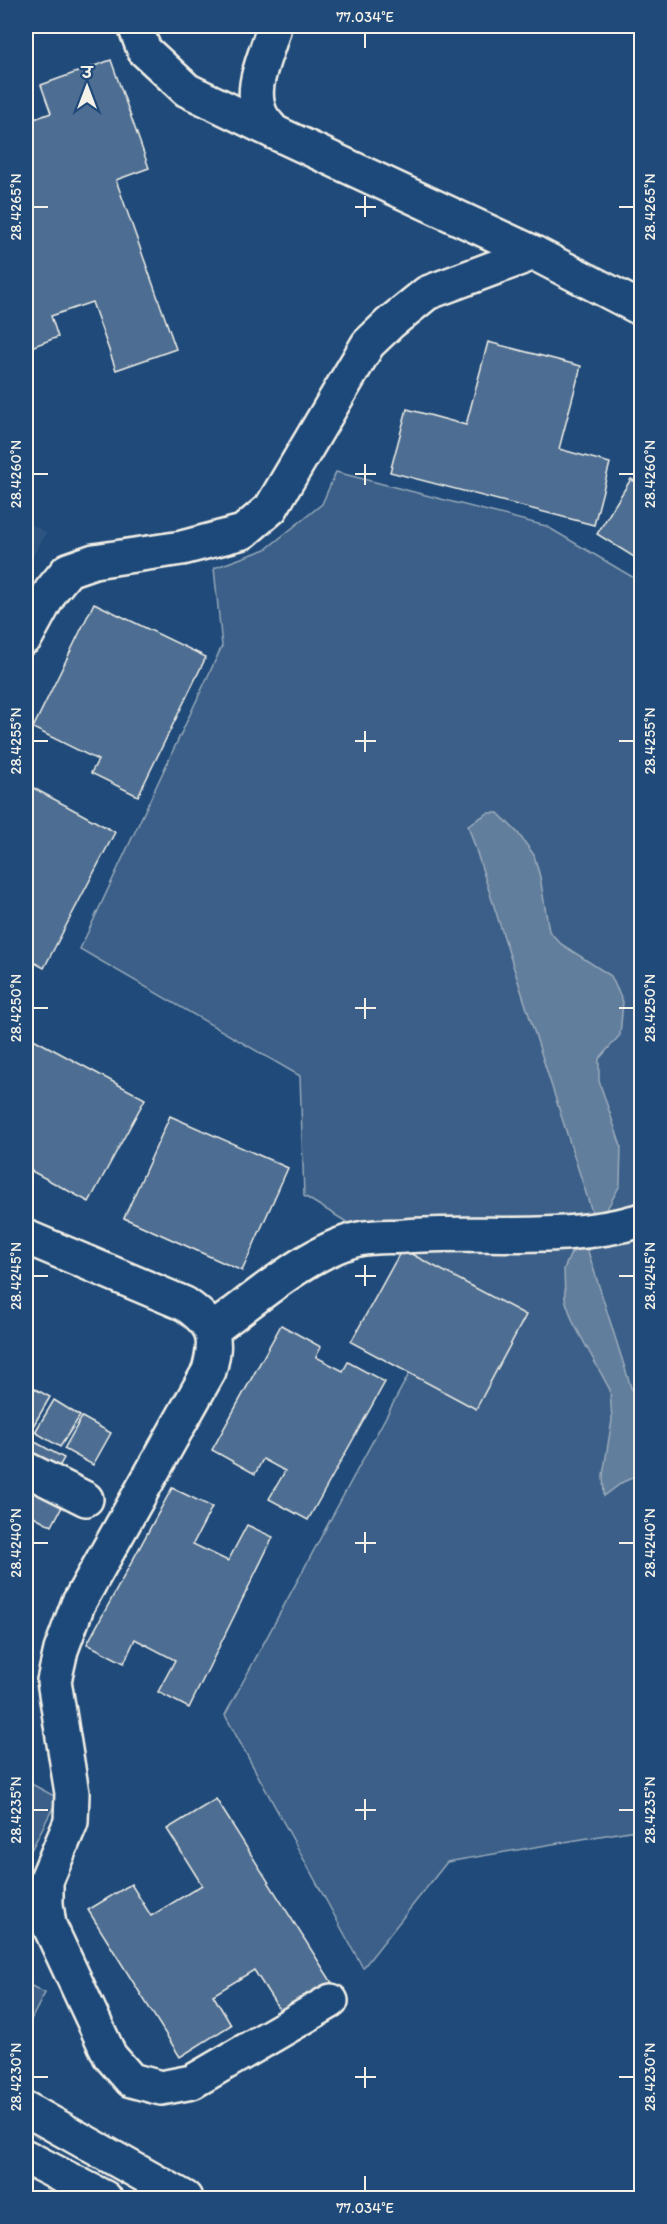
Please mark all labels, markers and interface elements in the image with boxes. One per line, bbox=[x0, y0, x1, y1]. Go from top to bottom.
text: 77.034°E bbox=[336, 8, 394, 26]
north arrow bbox=[57, 57, 117, 117]
text: उ bbox=[80, 63, 94, 82]
text: 28.4265°N bbox=[7, 173, 25, 241]
text: 28.4265°N bbox=[641, 173, 659, 241]
text: 28.4260°N bbox=[7, 440, 25, 508]
text: 28.4260°N bbox=[641, 440, 659, 508]
text: 28.4255°N bbox=[7, 707, 25, 775]
text: 28.4255°N bbox=[641, 707, 659, 775]
text: 28.4250°N bbox=[7, 974, 25, 1042]
text: 28.4250°N bbox=[641, 974, 659, 1042]
text: 28.4245°N bbox=[7, 1242, 25, 1310]
text: 28.4245°N bbox=[641, 1242, 659, 1310]
text: 28.4240°N bbox=[7, 1508, 25, 1578]
text: 28.4240°N bbox=[641, 1508, 659, 1578]
text: 28.4235°N bbox=[7, 1776, 25, 1844]
text: 28.4235°N bbox=[641, 1776, 659, 1844]
text: 28.4230°N bbox=[7, 2043, 25, 2111]
text: 28.4230°N bbox=[641, 2043, 659, 2111]
text: 77.034°E bbox=[336, 2199, 394, 2217]

